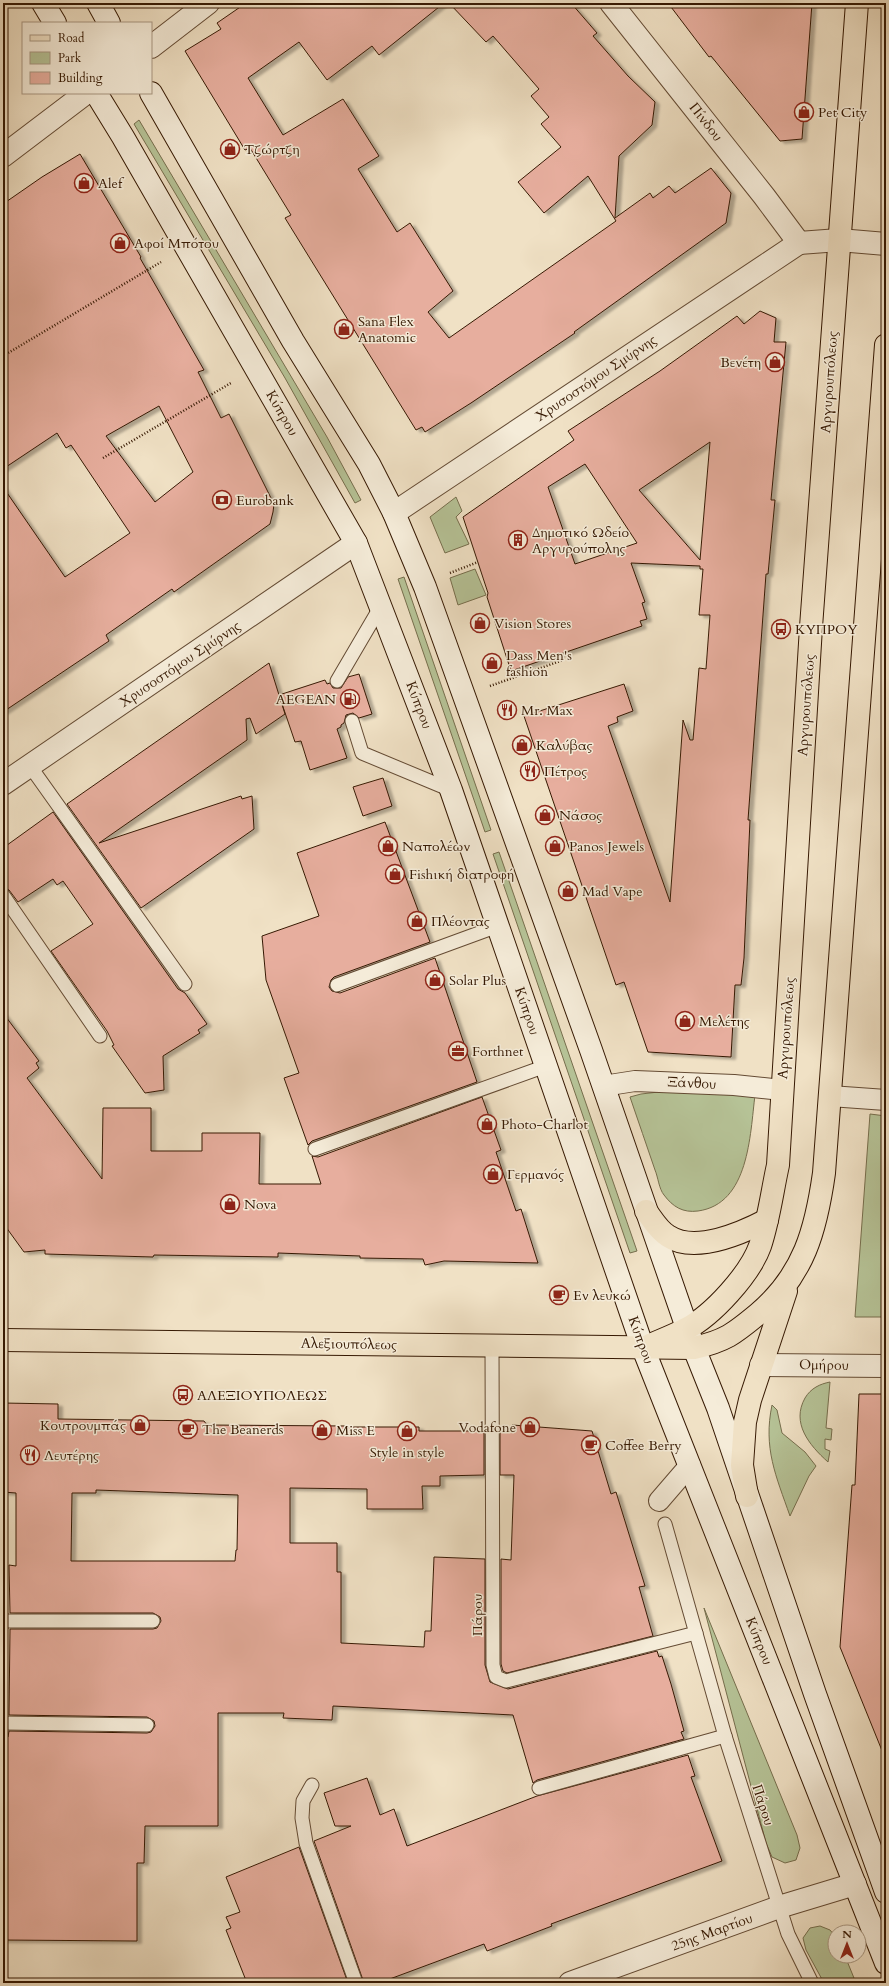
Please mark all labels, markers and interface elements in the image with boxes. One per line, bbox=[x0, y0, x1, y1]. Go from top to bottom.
legend bbox=[22, 22, 152, 94]
text: Road bbox=[58, 30, 85, 46]
text: Park bbox=[58, 50, 82, 66]
text: Building bbox=[58, 70, 103, 86]
street label: Πίνδου bbox=[685, 99, 727, 145]
shop icon: Pet City bbox=[793, 101, 815, 123]
place label: Pet City bbox=[818, 103, 868, 122]
shop icon: Τζώρτζη bbox=[219, 138, 241, 160]
place label: Τζώρτζη bbox=[244, 140, 299, 159]
shop icon: Alef bbox=[73, 172, 95, 194]
place label: Alef bbox=[98, 174, 125, 193]
shop icon: Αφοί Μπότου bbox=[109, 232, 131, 254]
place label: Αφοί Μπότου bbox=[134, 234, 219, 253]
place label: Sana Flex Anatomic bbox=[358, 312, 416, 347]
shop icon: Sana Flex Anatomic bbox=[333, 318, 355, 340]
street label: Χρυσοστόμου Σμύρνης bbox=[532, 330, 660, 426]
street label: Αργυρουπόλεως bbox=[816, 330, 842, 434]
shop icon: Βενέτη bbox=[764, 351, 786, 373]
place label: Βενέτη bbox=[720, 353, 761, 372]
street label: Κύπρου bbox=[261, 387, 303, 439]
bank icon: Eurobank bbox=[211, 489, 233, 511]
place label: Eurobank bbox=[236, 491, 295, 510]
place label: Δημοτικό Ωδείο Αργυρούπολης bbox=[532, 523, 629, 558]
building icon: Δημοτικό Ωδείο Αργυρούπολης bbox=[507, 529, 529, 551]
shop icon: Vision Stores bbox=[469, 612, 491, 634]
place label: Vision Stores bbox=[494, 614, 572, 633]
street label: Χρυσοστόμου Σμύρνης bbox=[116, 616, 244, 712]
bus stop icon: ΚΥΠΡΟΥ bbox=[770, 618, 792, 640]
place label: ΚΥΠΡΟΥ bbox=[795, 620, 858, 639]
place label: Dass Men's fashion bbox=[506, 646, 572, 681]
shop icon: Dass Men's fashion bbox=[481, 652, 503, 674]
street label: Αργυρουπόλεως bbox=[793, 653, 819, 757]
street label: Κύπρου bbox=[401, 678, 437, 732]
fuel station icon: AEGEAN bbox=[339, 688, 361, 710]
place label: AEGEAN bbox=[276, 690, 336, 709]
restaurant icon: Mr. Max bbox=[496, 699, 518, 721]
place label: Mr. Max bbox=[521, 701, 573, 720]
shop icon: Καλύβας bbox=[511, 734, 533, 756]
place label: Καλύβας bbox=[536, 736, 593, 755]
restaurant icon: Πέτρος bbox=[519, 760, 541, 782]
place label: Πέτρος bbox=[544, 762, 587, 781]
shop icon: Νάσος bbox=[534, 804, 556, 826]
place label: Νάσος bbox=[559, 806, 602, 825]
shop icon: Ναπολέων bbox=[377, 835, 399, 857]
shop icon: Panos Jewels bbox=[544, 835, 566, 857]
place label: Ναπολέων bbox=[402, 837, 470, 856]
place label: Panos Jewels bbox=[569, 837, 645, 856]
shop icon: Fishική διατροφή bbox=[384, 863, 406, 885]
place label: Fishική διατροφή bbox=[409, 865, 515, 884]
shop icon: Mad Vape bbox=[557, 880, 579, 902]
place label: Mad Vape bbox=[582, 882, 643, 901]
shop icon: Πλέοντας bbox=[406, 910, 428, 932]
place label: Πλέοντας bbox=[431, 912, 490, 931]
shop icon: Solar Plus bbox=[424, 969, 446, 991]
place label: Solar Plus bbox=[449, 971, 507, 990]
street label: Αργυρουπόλεως bbox=[773, 976, 799, 1080]
street label: Κύπρου bbox=[510, 984, 544, 1038]
shop icon: Μελέτης bbox=[674, 1010, 696, 1032]
place label: Μελέτης bbox=[699, 1012, 750, 1031]
office icon: Forthnet bbox=[447, 1040, 469, 1062]
place label: Forthnet bbox=[472, 1042, 524, 1061]
street label: Ξάνθου bbox=[667, 1072, 717, 1094]
shop icon: Photo-Charlot bbox=[476, 1113, 498, 1135]
place label: Photo-Charlot bbox=[501, 1115, 588, 1134]
shop icon: Γερμανός bbox=[482, 1163, 504, 1185]
place label: Γερμανός bbox=[507, 1165, 564, 1184]
shop icon: Nova bbox=[219, 1193, 241, 1215]
place label: Nova bbox=[244, 1195, 277, 1214]
cafe icon: Εν λευκώ bbox=[548, 1284, 570, 1306]
place label: Εν λευκώ bbox=[573, 1286, 631, 1305]
street label: Κύπρου bbox=[624, 1313, 658, 1367]
street label: Αλεξιουπόλεως bbox=[301, 1334, 397, 1354]
street label: Ομήρου bbox=[799, 1355, 849, 1375]
bus stop icon: ΑΛΕΞΙΟΥΠΟΛΕΩΣ bbox=[172, 1384, 194, 1406]
place label: ΑΛΕΞΙΟΥΠΟΛΕΩΣ bbox=[197, 1386, 327, 1405]
shop icon: Κουτρουμπάς bbox=[129, 1414, 151, 1436]
place label: Κουτρουμπάς bbox=[40, 1416, 126, 1435]
shop icon: Vodafone bbox=[519, 1416, 541, 1438]
cafe icon: The Beanerds bbox=[177, 1418, 199, 1440]
place label: Vodafone bbox=[458, 1418, 516, 1437]
shop icon: Miss E bbox=[311, 1419, 333, 1441]
place label: The Beanerds bbox=[202, 1420, 284, 1439]
shop icon: Style in style bbox=[396, 1420, 418, 1442]
place label: Miss E bbox=[336, 1421, 375, 1440]
cafe icon: Coffee Berry bbox=[580, 1434, 602, 1456]
place label: Coffee Berry bbox=[605, 1436, 682, 1455]
place label: Style in style bbox=[370, 1443, 444, 1462]
restaurant icon: Λευτέρης bbox=[19, 1444, 41, 1466]
place label: Λευτέρης bbox=[44, 1446, 99, 1465]
street label: Πάρου bbox=[468, 1594, 487, 1636]
street label: Κύπρου bbox=[741, 1614, 777, 1668]
street label: Πάρου bbox=[747, 1782, 779, 1828]
street label: 25ης Μαρτίου bbox=[669, 1908, 755, 1956]
north arrow bbox=[827, 1924, 867, 1964]
text: N bbox=[842, 1927, 852, 1942]

